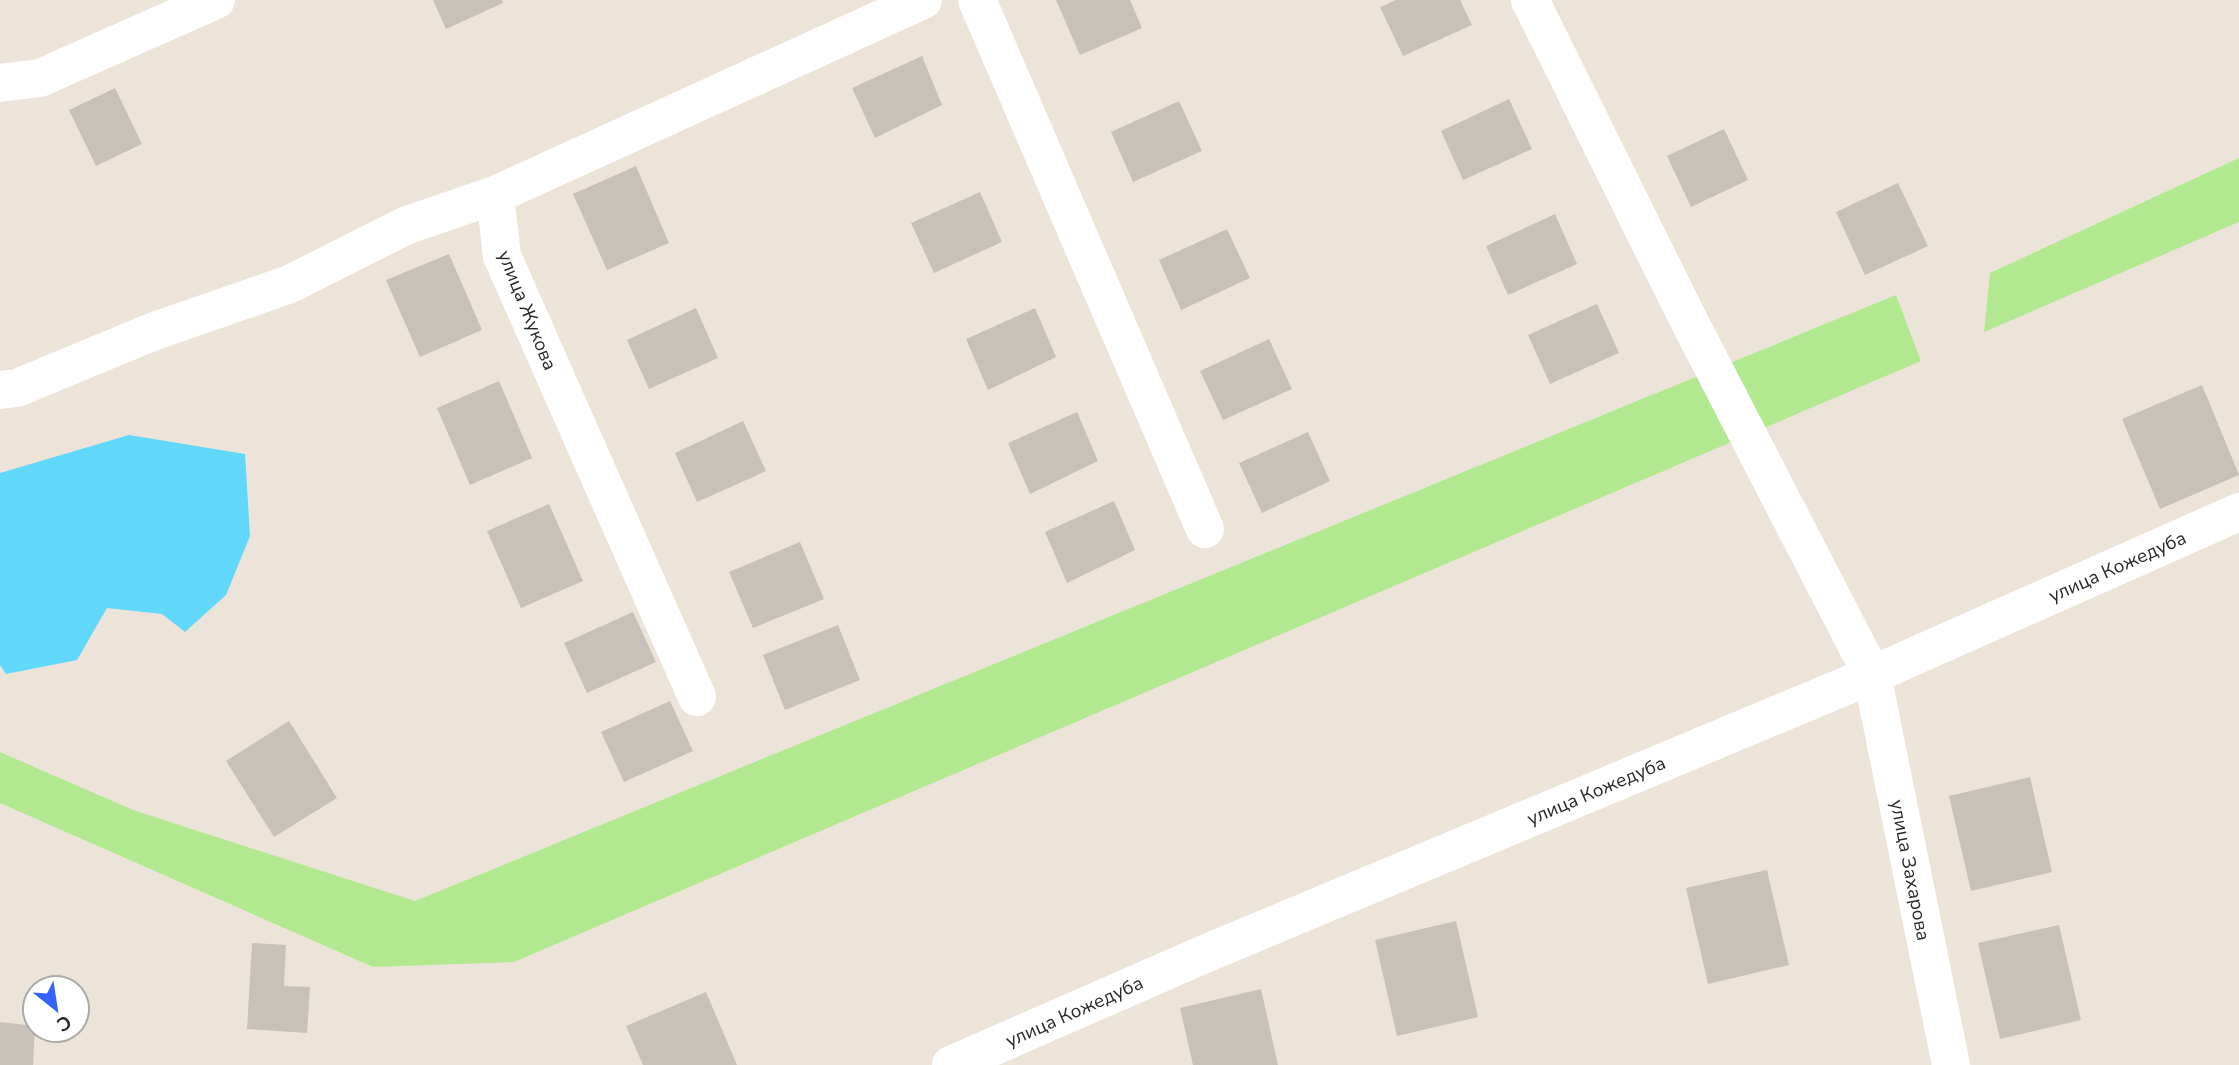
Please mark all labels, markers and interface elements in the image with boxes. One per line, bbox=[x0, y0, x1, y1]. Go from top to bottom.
street label: улица Жукова bbox=[491, 247, 563, 374]
street label: улица Кожедуба bbox=[2044, 525, 2190, 609]
street label: улица Кожедуба bbox=[1523, 750, 1670, 832]
street label: улица Захарова bbox=[1884, 797, 1936, 943]
street label: улица Кожедуба bbox=[1001, 970, 1147, 1054]
north arrow bbox=[21, 974, 91, 1044]
text: С bbox=[52, 1008, 76, 1037]

